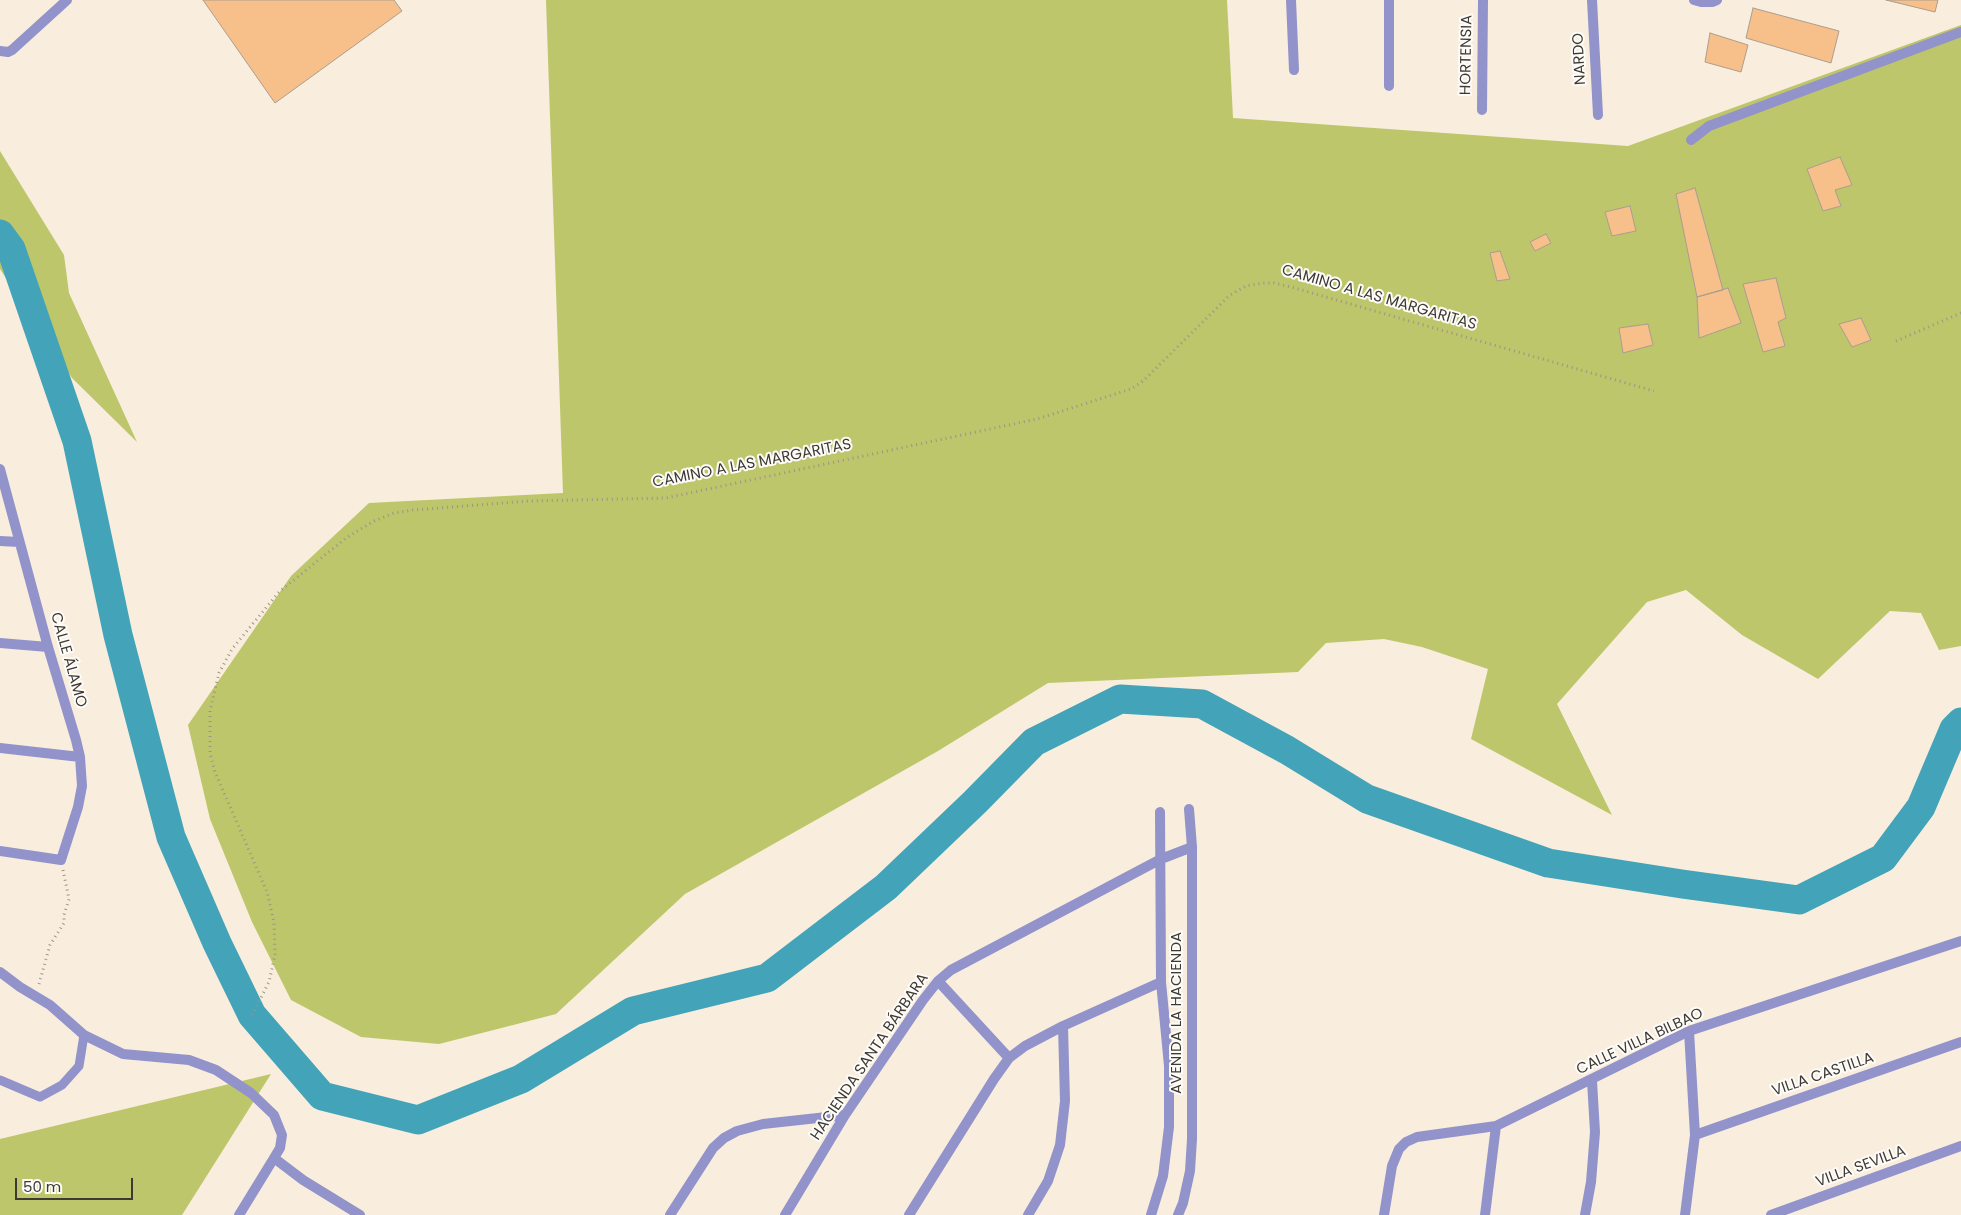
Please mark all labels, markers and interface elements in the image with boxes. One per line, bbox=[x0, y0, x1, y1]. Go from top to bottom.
street label: HORTENSIA bbox=[1457, 15, 1477, 95]
street label: NARDO bbox=[1570, 32, 1590, 86]
street label: CAMINO A LAS MARGARITAS bbox=[1279, 262, 1479, 334]
street label: CAMINO A LAS MARGARITAS bbox=[651, 436, 853, 492]
street label: CALLE ÁLAMO bbox=[46, 611, 90, 709]
street label: AVENIDA LA HACIENDA bbox=[1168, 932, 1186, 1094]
street label: HACIENDA SANTA BÁRBARA bbox=[807, 970, 933, 1144]
street label: CALLE VILLA BILBAO bbox=[1574, 1005, 1706, 1079]
street label: VILLA CASTILLA bbox=[1770, 1049, 1876, 1101]
street label: VILLA SEVILLA bbox=[1814, 1142, 1908, 1192]
scale bar bbox=[18, 1168, 135, 1200]
text: 50 m bbox=[23, 1176, 61, 1197]

